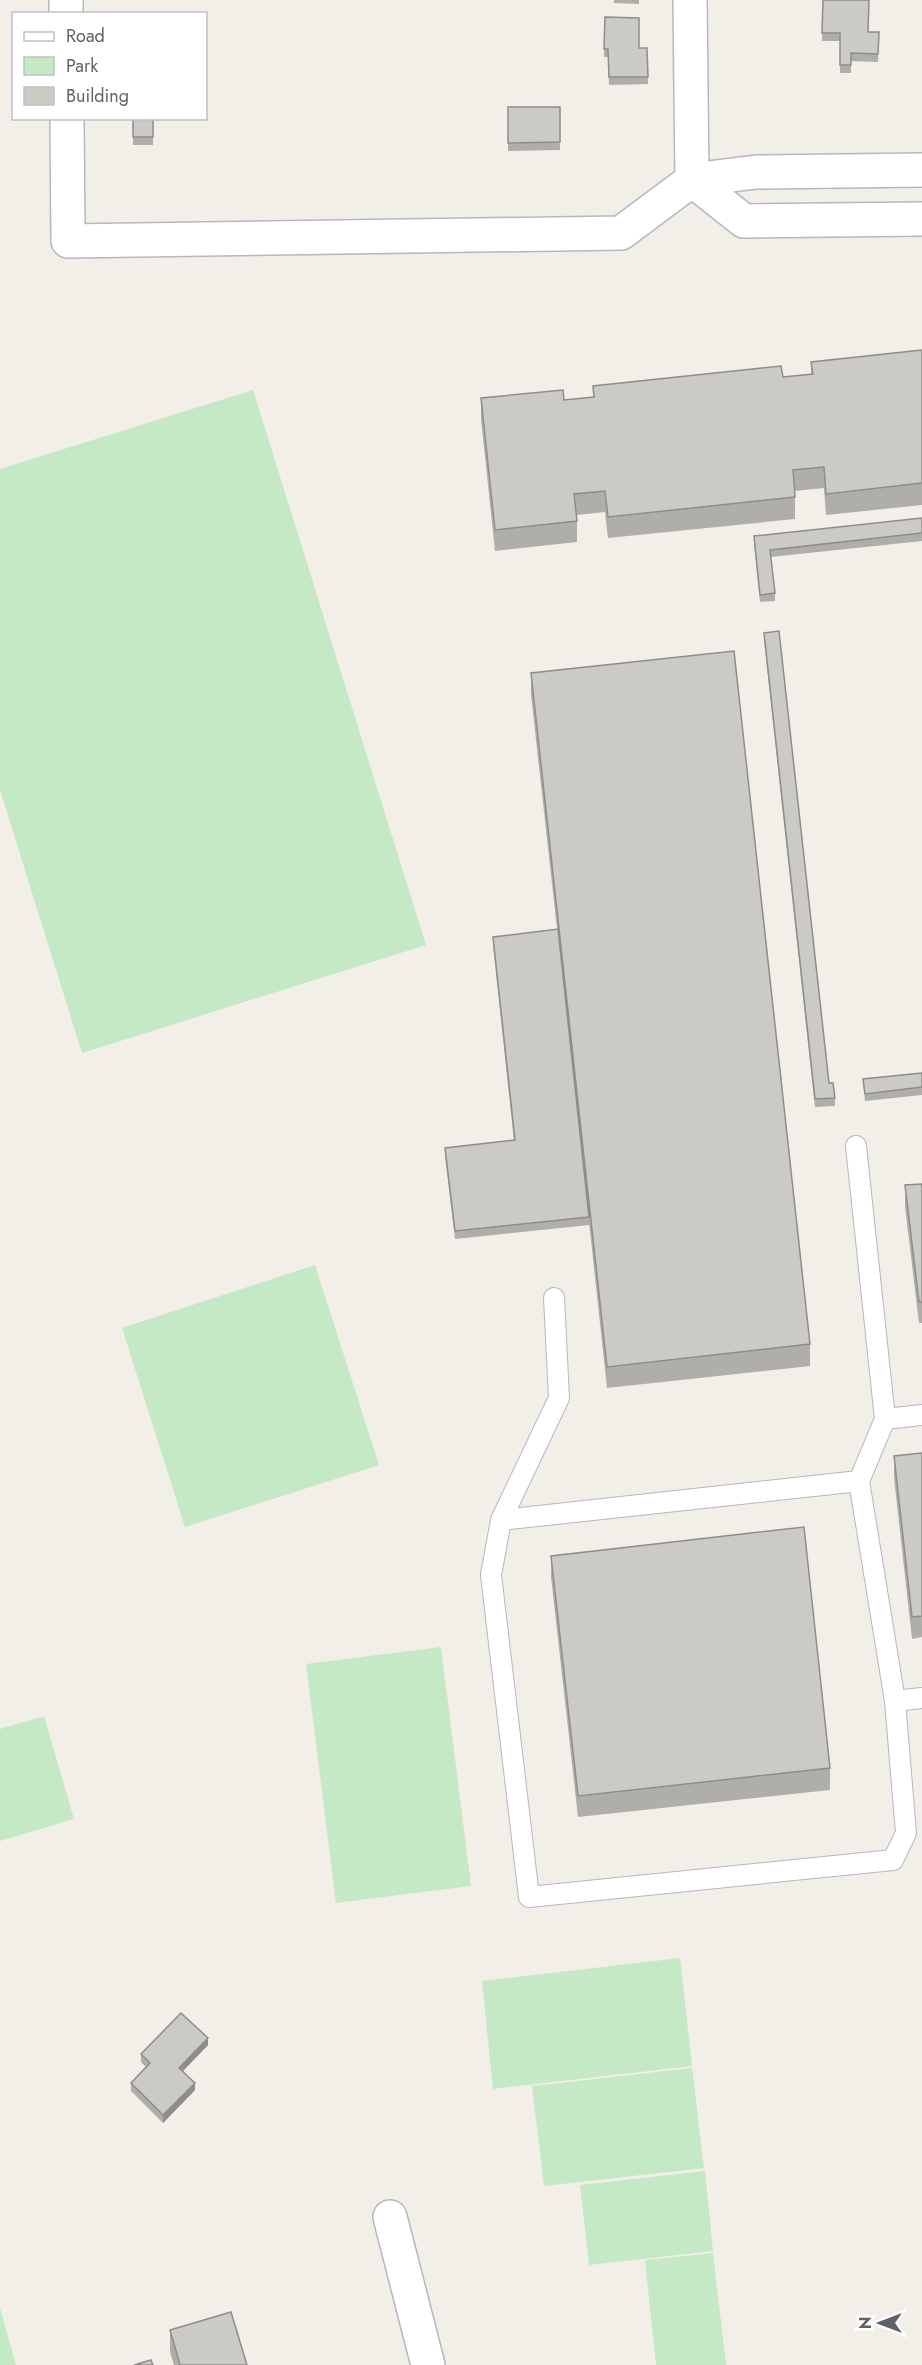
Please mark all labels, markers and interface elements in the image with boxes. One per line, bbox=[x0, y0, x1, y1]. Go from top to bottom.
legend bbox=[12, 12, 207, 120]
text: Road bbox=[66, 23, 105, 49]
text: Park bbox=[66, 53, 98, 79]
text: Building bbox=[66, 83, 129, 109]
north arrow bbox=[850, 2293, 910, 2353]
text: N bbox=[854, 2317, 877, 2329]

